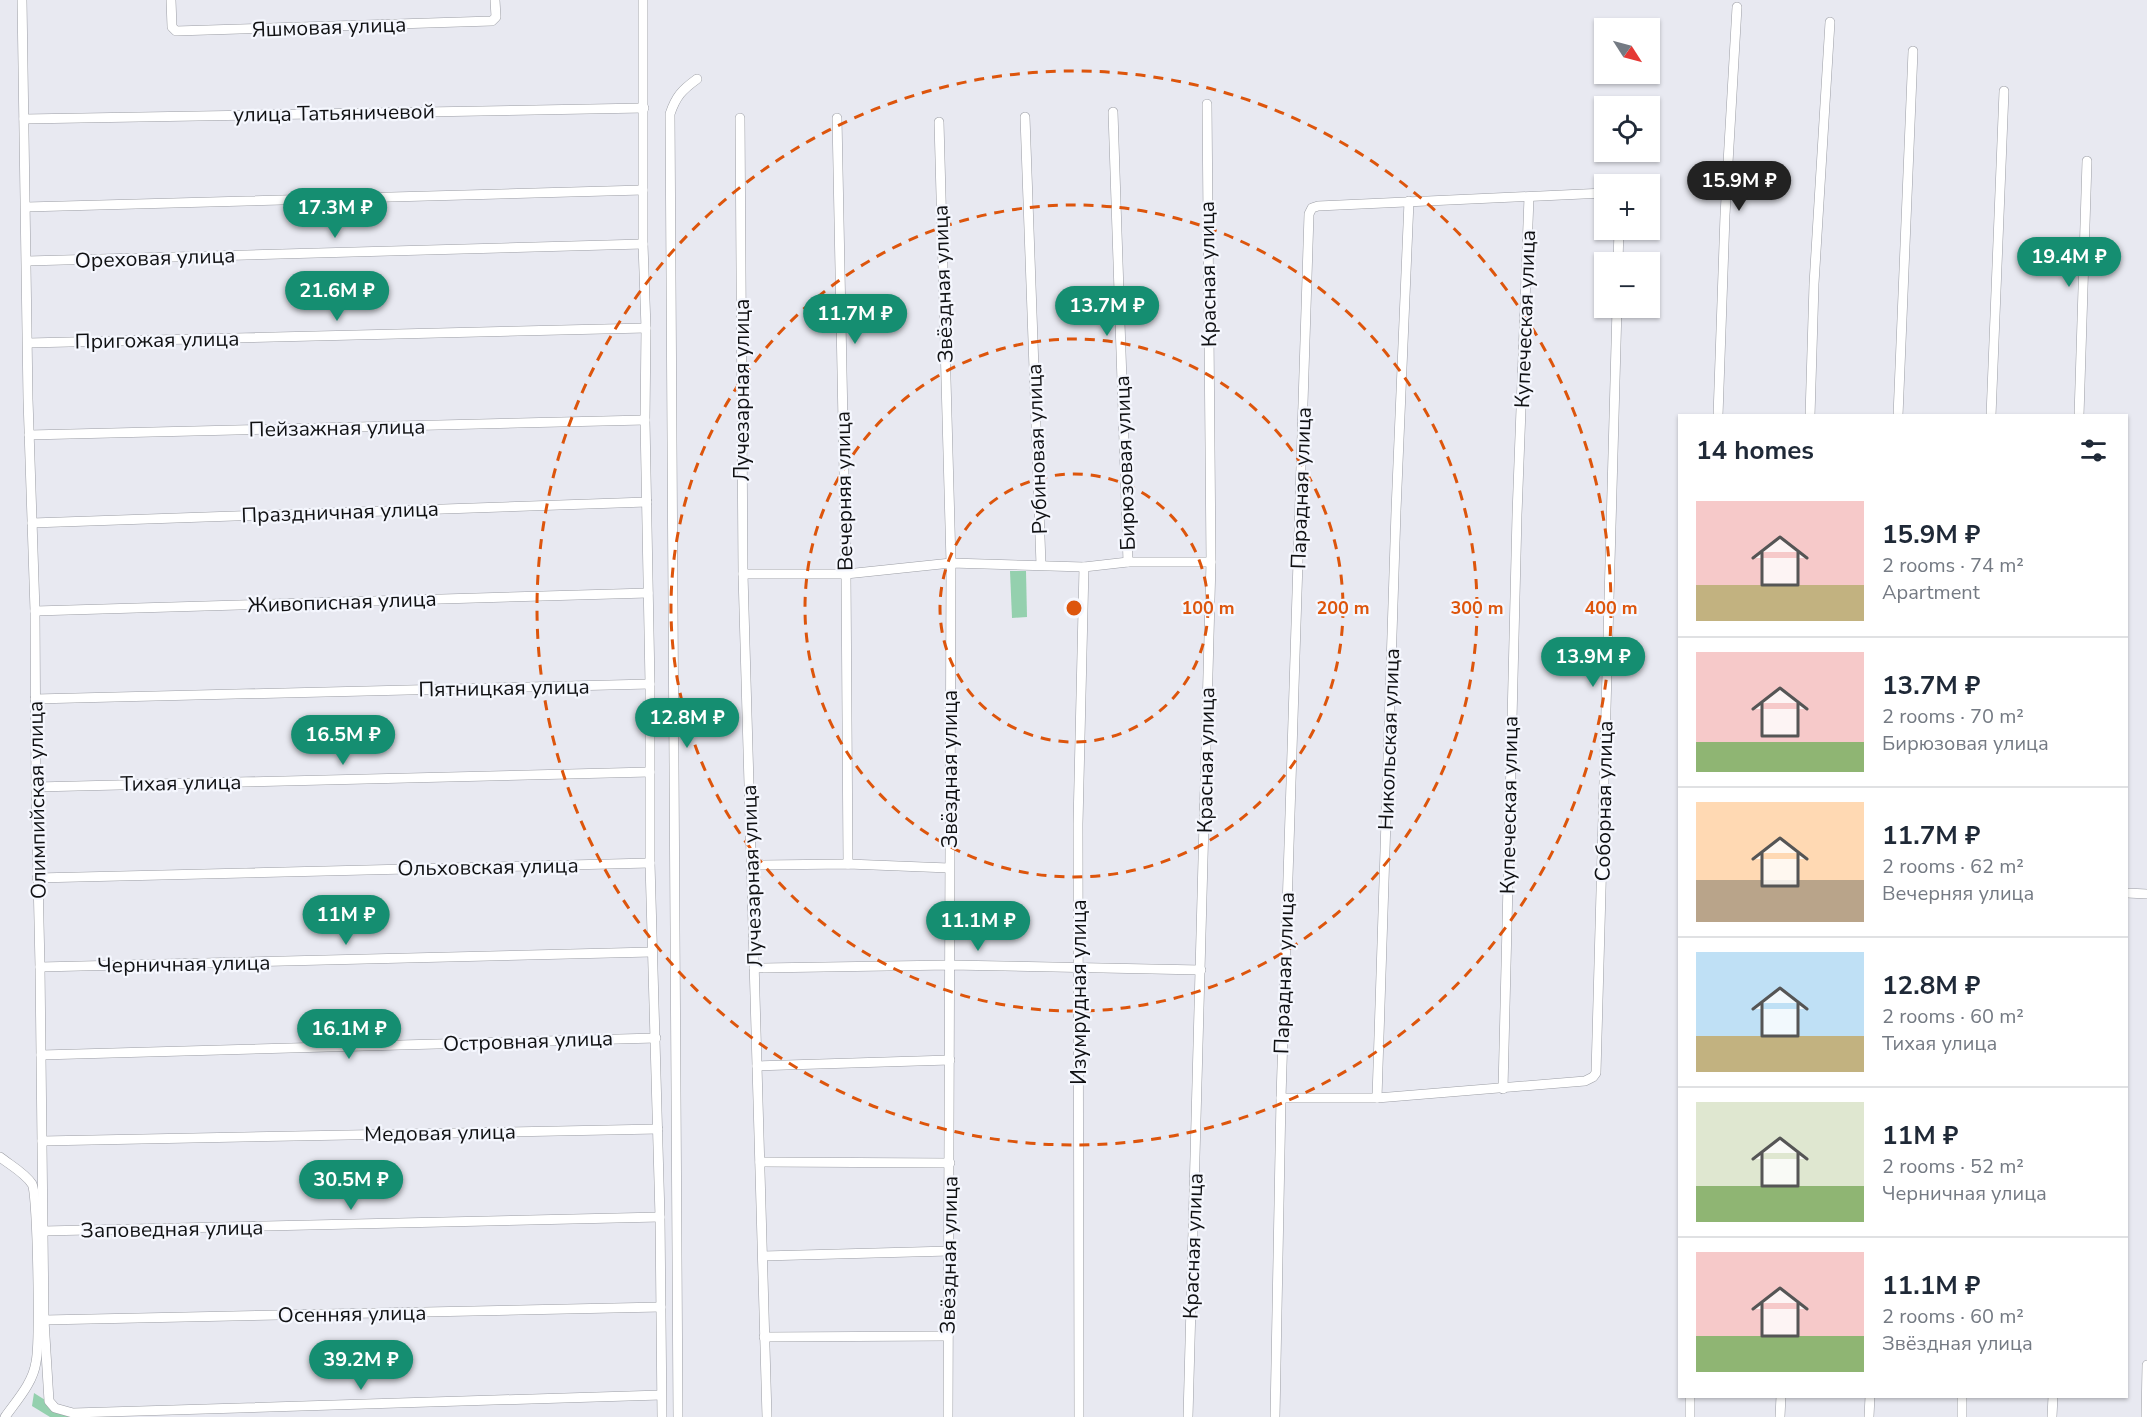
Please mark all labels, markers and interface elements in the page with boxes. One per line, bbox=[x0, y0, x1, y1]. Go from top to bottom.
street label: Яшмовая улица bbox=[251, 10, 407, 44]
north arrow bbox=[1594, 18, 1660, 84]
map controls bbox=[1594, 18, 1660, 318]
button: locate bbox=[1594, 96, 1660, 162]
street label: улица Татьяничевой bbox=[233, 97, 435, 129]
pin: 15.9M ₽ bbox=[1684, 161, 1794, 212]
text: 15.9M ₽ bbox=[1701, 167, 1777, 194]
button: + bbox=[1594, 174, 1660, 240]
pin: 17.3M ₽ bbox=[280, 188, 390, 239]
text: 17.3M ₽ bbox=[297, 194, 373, 221]
street label: Красная улица bbox=[1193, 201, 1223, 347]
street label: Звёздная улица bbox=[926, 204, 960, 364]
street label: Купеческая улица bbox=[1508, 229, 1542, 409]
pin: 19.4M ₽ bbox=[2014, 237, 2124, 288]
street label: Ореховая улица bbox=[74, 241, 236, 275]
text: 19.4M ₽ bbox=[2031, 243, 2107, 270]
button: − bbox=[1594, 252, 1660, 318]
pin: 21.6M ₽ bbox=[282, 271, 392, 322]
text: 21.6M ₽ bbox=[299, 277, 375, 304]
pin: 13.7M ₽ bbox=[1052, 286, 1162, 337]
text: 13.7M ₽ bbox=[1069, 292, 1145, 319]
pin: 11.7M ₽ bbox=[800, 294, 910, 345]
street label: Лучезарная улица bbox=[728, 299, 756, 481]
text: 11.7M ₽ bbox=[817, 300, 893, 327]
street label: Пригожая улица bbox=[74, 325, 240, 355]
street label: Рубиновая улица bbox=[1020, 363, 1054, 535]
street label: Бирюзовая улица bbox=[1108, 375, 1142, 551]
street label: Парадная улица bbox=[1284, 406, 1318, 570]
street label: Вечерняя улица bbox=[829, 411, 859, 571]
street label: Пейзажная улица bbox=[248, 412, 426, 444]
text: 14 homes bbox=[1696, 433, 1814, 468]
icon: filters bbox=[2077, 434, 2110, 467]
street label: Праздничная улица bbox=[241, 495, 439, 529]
text: 15.9M ₽ bbox=[1882, 517, 1980, 552]
icon: home bbox=[1744, 525, 1816, 597]
text: 2 rooms · 74 m² bbox=[1882, 552, 2024, 579]
text: Apartment bbox=[1882, 579, 1980, 606]
street label: Живописная улица bbox=[247, 585, 437, 619]
text: 100 m bbox=[1181, 596, 1235, 620]
text: 200 m bbox=[1316, 596, 1370, 620]
text: 300 m bbox=[1450, 596, 1504, 620]
text: 400 m bbox=[1584, 596, 1638, 620]
centre of rings bbox=[1064, 598, 1084, 618]
pin: 13.9M ₽ bbox=[1538, 637, 1648, 688]
text: 13.9M ₽ bbox=[1555, 643, 1631, 670]
street label: Никольская улица bbox=[1372, 648, 1406, 830]
text: 13.7M ₽ bbox=[1882, 668, 1980, 703]
street label: Пятницкая улица bbox=[418, 673, 590, 703]
icon: home bbox=[1744, 676, 1816, 748]
street label: Красная улица bbox=[1191, 687, 1221, 833]
street label: Звёздная улица bbox=[936, 690, 964, 848]
pin: 12.8M ₽ bbox=[632, 698, 742, 749]
street label: Олимпийская улица bbox=[21, 701, 53, 899]
text: 2 rooms · 70 m² bbox=[1882, 703, 2024, 730]
text: 12.8M ₽ bbox=[649, 704, 725, 731]
pin: 16.5M ₽ bbox=[288, 715, 398, 766]
street label: Купеческая улица bbox=[1493, 716, 1525, 894]
street label: Соборная улица bbox=[1589, 720, 1619, 882]
text: 16.5M ₽ bbox=[305, 721, 381, 748]
text: Бирюзовая улица bbox=[1882, 730, 2049, 757]
street label: Тихая улица bbox=[120, 768, 242, 798]
street label: Лучезарная улица bbox=[735, 784, 769, 968]
text: 11.7M ₽ bbox=[1882, 818, 1980, 853]
icon: home bbox=[1744, 826, 1816, 898]
street label: Ольховская улица bbox=[397, 851, 579, 883]
text: 2 rooms · 62 m² bbox=[1882, 853, 2024, 880]
text: Вечерняя улица bbox=[1882, 880, 2034, 907]
street label: Парадная улица bbox=[1267, 891, 1301, 1055]
pin: 11M ₽ bbox=[304, 895, 388, 946]
street label: Изумрудная улица bbox=[1065, 899, 1093, 1085]
text: 11M ₽ bbox=[317, 901, 375, 928]
pin: 11.1M ₽ bbox=[923, 901, 1033, 952]
text: 11.1M ₽ bbox=[940, 907, 1016, 934]
street label: Черничная улица bbox=[97, 948, 271, 980]
text: 12.8M ₽ bbox=[1882, 968, 1980, 1003]
icon: home bbox=[1744, 976, 1816, 1048]
text: 2 rooms · 60 m² bbox=[1882, 1003, 2024, 1030]
pin: 16.1M ₽ bbox=[294, 1009, 404, 1060]
text: 16.1M ₽ bbox=[311, 1015, 387, 1042]
street label: Островная улица bbox=[443, 1024, 613, 1058]
text: Тихая улица bbox=[1882, 1030, 1997, 1057]
street label: Медовая улица bbox=[364, 1118, 516, 1148]
text: 11M ₽ bbox=[1882, 1118, 1958, 1153]
icon: home bbox=[1744, 1126, 1816, 1198]
text: 2 rooms · 52 m² bbox=[1882, 1153, 2024, 1180]
pin: 30.5M ₽ bbox=[296, 1160, 406, 1211]
text: 30.5M ₽ bbox=[313, 1166, 389, 1193]
street label: Красная улица bbox=[1176, 1173, 1210, 1319]
street label: Звёздная улица bbox=[934, 1176, 964, 1334]
text: Черничная улица bbox=[1882, 1180, 2047, 1207]
street label: Заповедная улица bbox=[80, 1213, 264, 1245]
text: 11.1M ₽ bbox=[1882, 1268, 1980, 1303]
icon: home bbox=[1744, 1276, 1816, 1348]
street label: Осенняя улица bbox=[277, 1299, 427, 1329]
text: 2 rooms · 60 m² bbox=[1882, 1303, 2024, 1330]
text: Звёздная улица bbox=[1882, 1330, 2033, 1357]
pin: 39.2M ₽ bbox=[306, 1340, 416, 1391]
text: 39.2M ₽ bbox=[323, 1346, 399, 1373]

